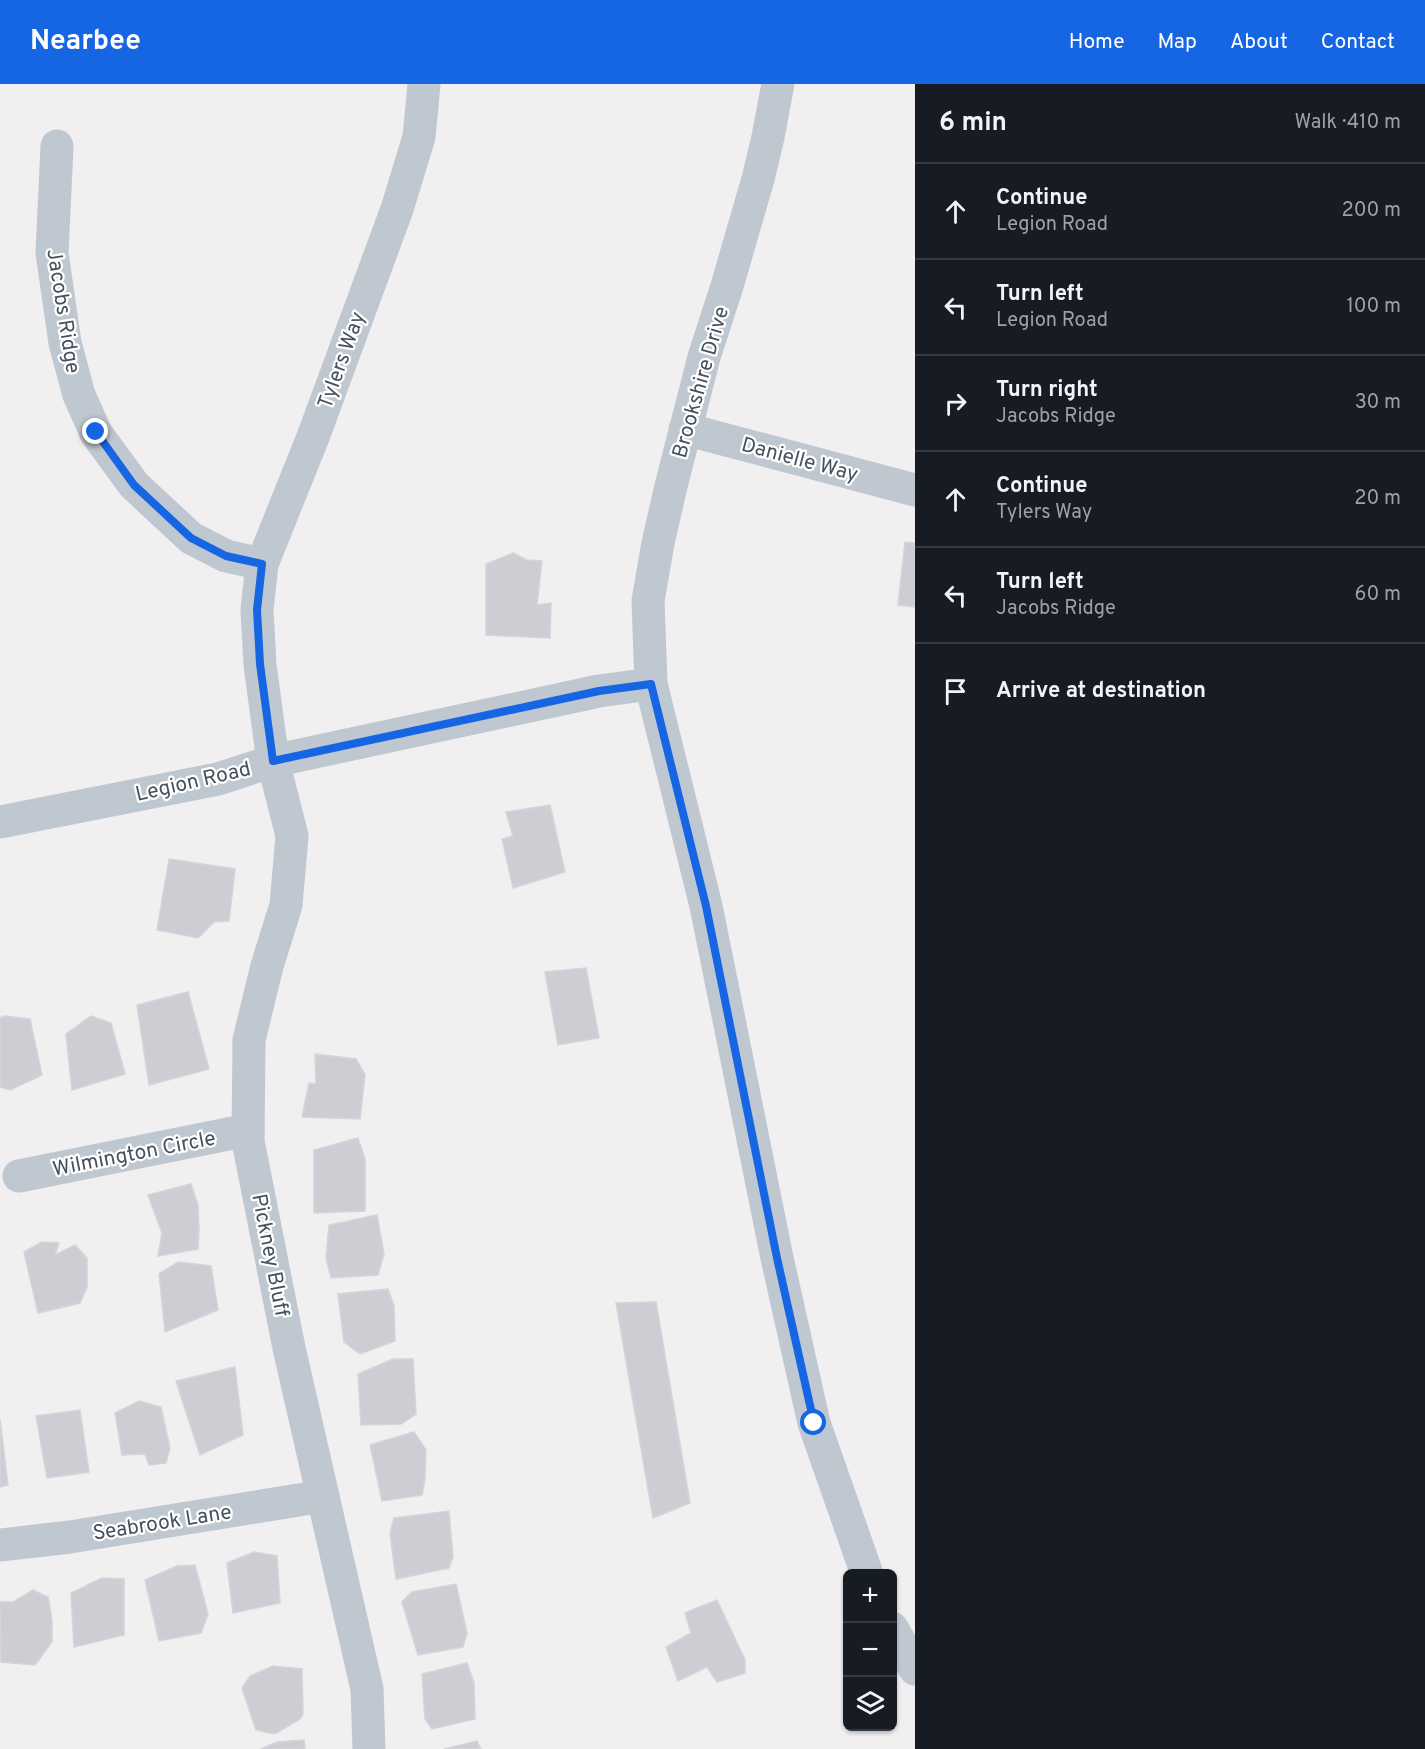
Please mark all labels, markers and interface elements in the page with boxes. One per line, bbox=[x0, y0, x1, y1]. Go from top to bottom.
text: Nearbee bbox=[30, 24, 141, 60]
text: Home bbox=[1069, 29, 1125, 56]
text: Map bbox=[1158, 29, 1197, 56]
text: About bbox=[1230, 29, 1288, 56]
text: Contact bbox=[1321, 29, 1395, 56]
text: 6 min bbox=[939, 107, 1007, 140]
text: Walk · 410 m bbox=[1295, 110, 1401, 136]
text: Continue bbox=[996, 185, 1087, 212]
icon: ahead bbox=[939, 195, 972, 228]
text: 200 m bbox=[1342, 198, 1401, 224]
text: Legion Road bbox=[996, 212, 1108, 238]
street label: Jacobs Ridge bbox=[39, 247, 86, 375]
text: Turn left bbox=[996, 281, 1084, 308]
icon: left bbox=[939, 291, 972, 324]
text: 100 m bbox=[1346, 294, 1401, 320]
street label: Brookshire Drive bbox=[667, 303, 736, 461]
street label: Tylers Way bbox=[312, 308, 372, 413]
text: Legion Road bbox=[996, 308, 1108, 334]
text: Turn right bbox=[996, 377, 1098, 404]
icon: right bbox=[939, 387, 972, 420]
text: 30 m bbox=[1355, 390, 1401, 416]
text: Jacobs Ridge bbox=[996, 404, 1116, 430]
route end bbox=[82, 418, 108, 444]
street label: Danielle Way bbox=[738, 432, 861, 489]
text: Continue bbox=[996, 473, 1087, 500]
icon: ahead bbox=[939, 483, 972, 516]
text: 20 m bbox=[1354, 486, 1401, 512]
text: Tylers Way bbox=[996, 500, 1092, 526]
text: Turn left bbox=[996, 569, 1084, 596]
icon: left bbox=[939, 579, 972, 612]
text: 60 m bbox=[1355, 582, 1401, 608]
text: Jacobs Ridge bbox=[996, 596, 1116, 622]
icon: arrive bbox=[939, 675, 972, 708]
text: Arrive at destination bbox=[996, 678, 1206, 705]
street label: Legion Road bbox=[133, 756, 254, 809]
street label: Wilmington Circle bbox=[50, 1125, 218, 1184]
street label: Pickney Bluff bbox=[244, 1192, 295, 1319]
route start bbox=[800, 1409, 826, 1435]
street label: Seabrook Lane bbox=[91, 1499, 234, 1548]
map controls bbox=[843, 1569, 897, 1731]
button: + bbox=[843, 1569, 897, 1623]
button: − bbox=[843, 1623, 897, 1677]
button: layers bbox=[843, 1677, 897, 1731]

